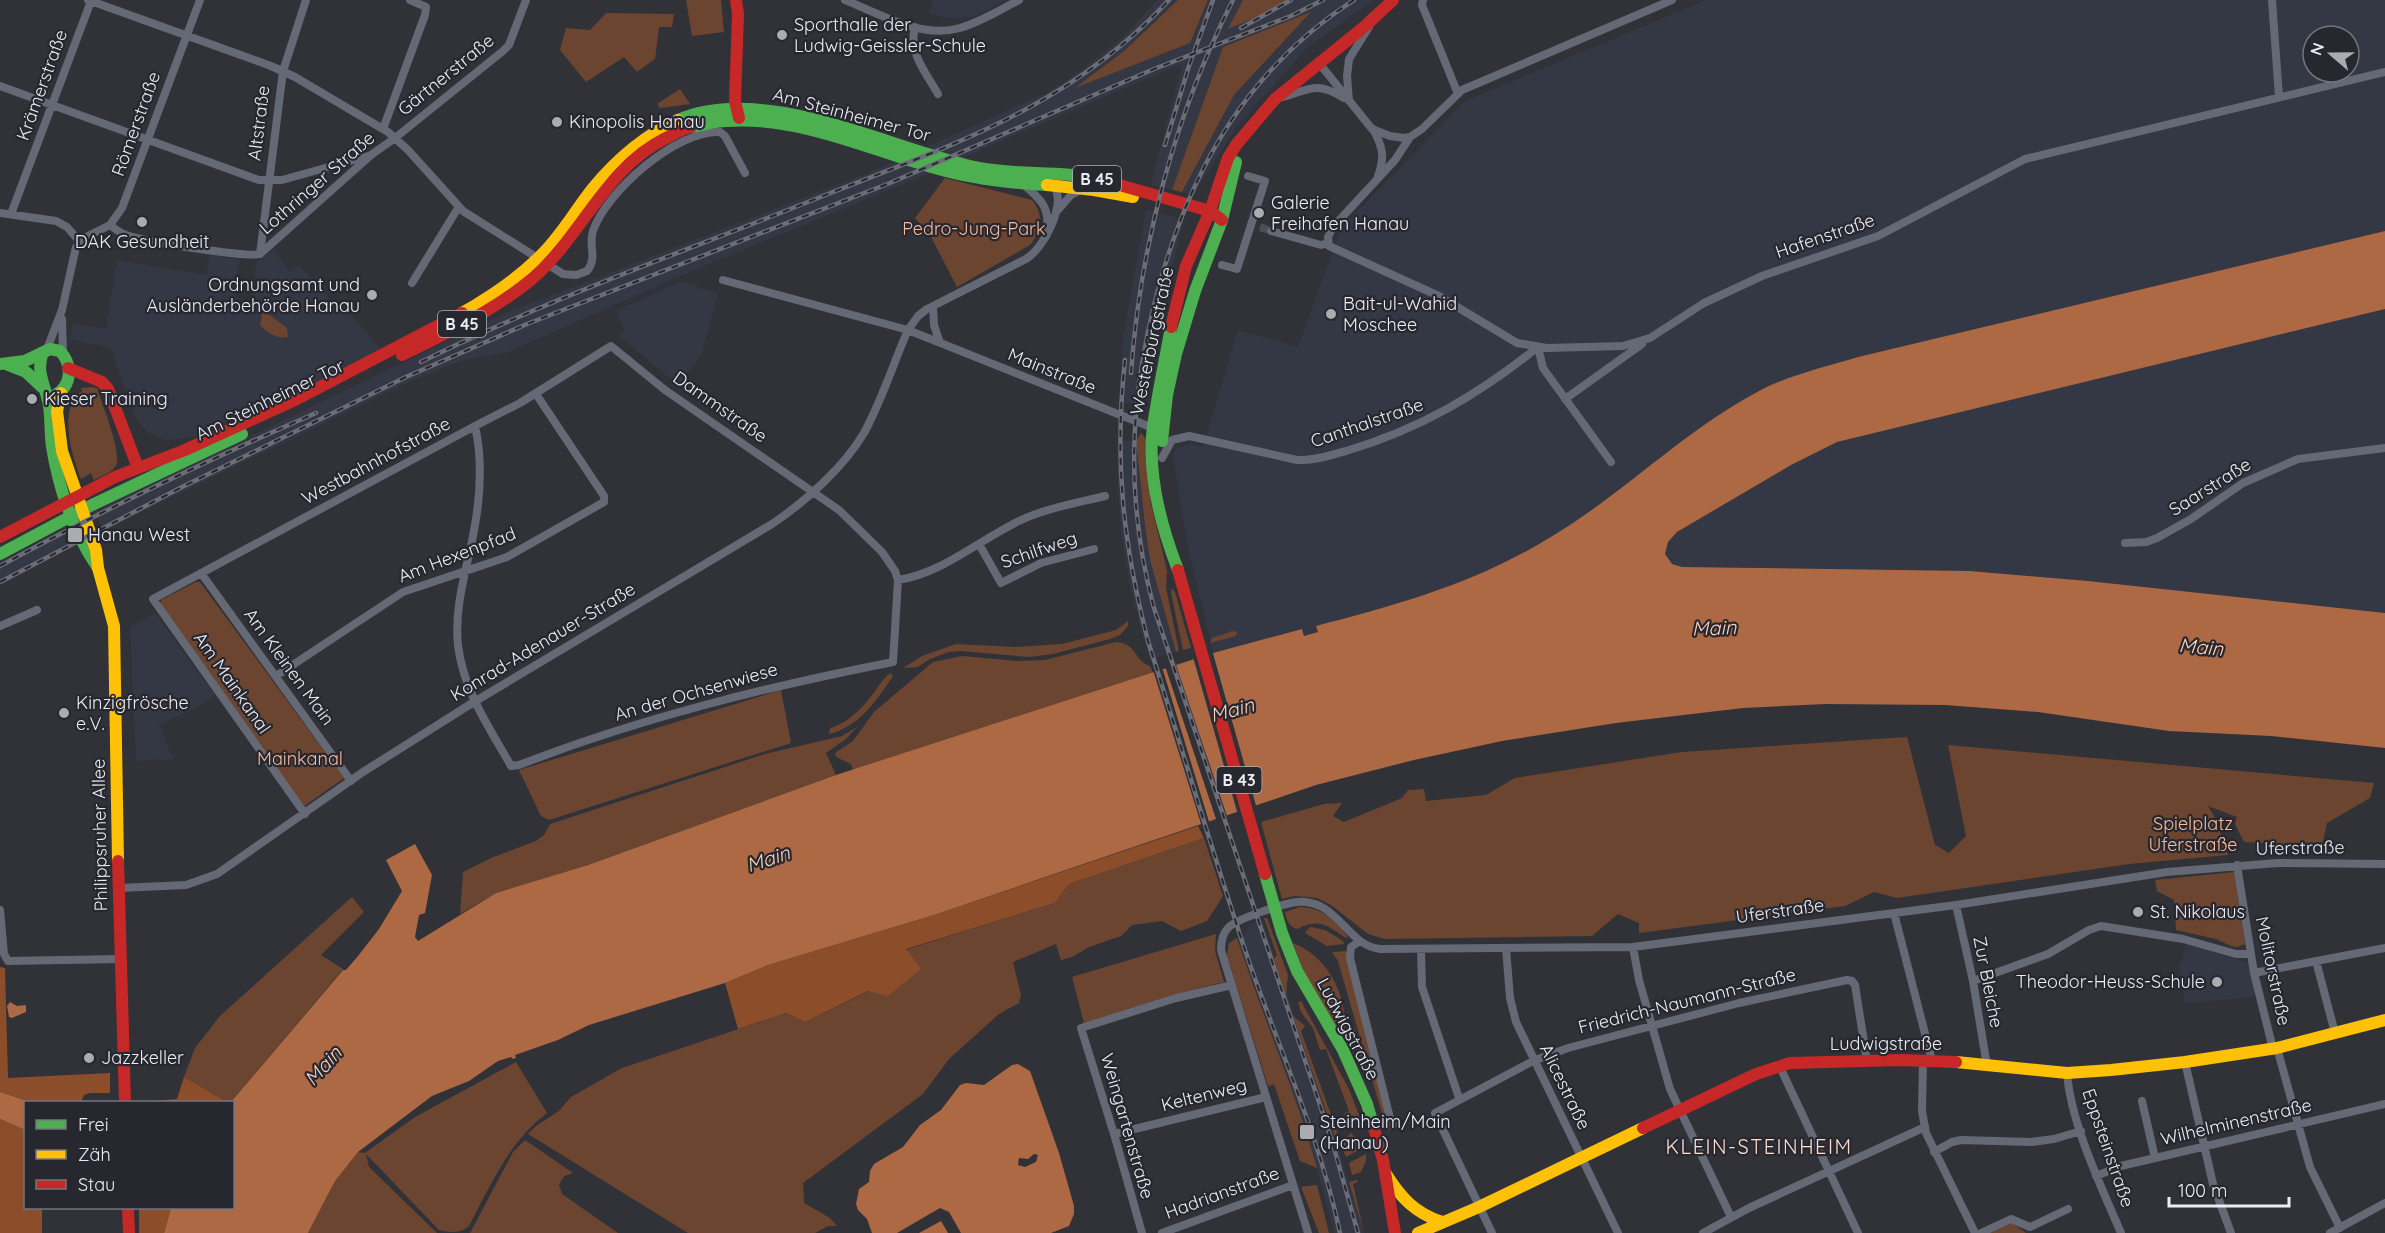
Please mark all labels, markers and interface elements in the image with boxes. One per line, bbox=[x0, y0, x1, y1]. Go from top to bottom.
place label: Sporthalle der Ludwig-Geissler-Schule bbox=[794, 13, 986, 57]
north arrow bbox=[2301, 24, 2361, 84]
street label: Krämerstraße bbox=[11, 26, 72, 143]
marker: Sporthalle der Ludwig-Geissler-Schule bbox=[775, 28, 789, 42]
street label: Gärtnerstraße bbox=[393, 29, 499, 121]
text: N bbox=[2305, 40, 2328, 58]
street label: Römerstraße bbox=[106, 68, 165, 179]
street label: Am Steinheimer Tor bbox=[771, 82, 934, 147]
street label: Altstraße bbox=[242, 84, 275, 162]
place label: Kinopolis Hanau bbox=[569, 110, 705, 133]
marker: Kinopolis Hanau bbox=[550, 115, 564, 129]
street label: Lothringer Straße bbox=[254, 126, 379, 239]
road number: B 45 bbox=[1073, 166, 1121, 192]
place label: Galerie Freihafen Hanau bbox=[1271, 191, 1409, 235]
marker: Galerie Freihafen Hanau bbox=[1252, 206, 1266, 220]
street label: Hafenstraße bbox=[1772, 208, 1878, 263]
marker: DAK Gesundheit bbox=[135, 215, 149, 229]
park label: Pedro-Jung-Park bbox=[902, 217, 1046, 240]
place label: DAK Gesundheit bbox=[75, 230, 209, 253]
street label: Westerburgstraße bbox=[1125, 265, 1178, 417]
place label: Ordnungsamt und Ausländerbehörde Hanau bbox=[146, 273, 360, 317]
marker: Ordnungsamt und Ausländerbehörde Hanau bbox=[365, 288, 379, 302]
place label: Bait-ul-Wahid Moschee bbox=[1343, 292, 1457, 336]
marker: Bait-ul-Wahid Moschee bbox=[1324, 307, 1338, 321]
road number: B 45 bbox=[438, 311, 486, 337]
street label: Mainstraße bbox=[1005, 342, 1100, 399]
street label: Am Steinheimer Tor bbox=[192, 354, 348, 446]
street label: Dammstraße bbox=[669, 366, 772, 448]
place label: Kieser Training bbox=[44, 387, 168, 410]
marker: Kieser Training bbox=[25, 392, 39, 406]
street label: Canthalstraße bbox=[1307, 392, 1426, 453]
street label: Westbahnhofstraße bbox=[297, 412, 454, 509]
street label: Saarstraße bbox=[2165, 452, 2255, 521]
street label: Am Hexenpfad bbox=[395, 522, 519, 588]
place label: Hanau West bbox=[88, 523, 190, 546]
marker: Hanau West bbox=[66, 526, 84, 544]
street label: Schilfweg bbox=[998, 526, 1080, 573]
street label: Konrad-Adenauer-Straße bbox=[446, 577, 639, 706]
street label: Am Kleinen Main bbox=[239, 604, 340, 730]
water label: Main bbox=[1691, 614, 1737, 641]
street label: Am Mainkanal bbox=[189, 627, 276, 738]
water label: Main bbox=[2178, 632, 2225, 661]
street label: An der Ochsenwiese bbox=[612, 657, 780, 726]
place label: Kinzigfrösche e.V. bbox=[76, 691, 189, 735]
water label: Main bbox=[1207, 692, 1257, 727]
marker: Kinzigfrösche e.V. bbox=[57, 706, 71, 720]
park label: Mainkanal bbox=[257, 747, 343, 770]
street label: Philippsruher Allee bbox=[87, 759, 112, 911]
road number: B 43 bbox=[1216, 767, 1262, 793]
park label: Spielplatz Uferstraße bbox=[2149, 812, 2237, 856]
street label: Uferstraße bbox=[2255, 835, 2345, 860]
water label: Main bbox=[743, 840, 793, 877]
street label: Uferstraße bbox=[1734, 893, 1826, 928]
place label: St. Nikolaus bbox=[2150, 900, 2245, 923]
marker: St. Nikolaus bbox=[2131, 905, 2145, 919]
street label: Molitorstraße bbox=[2251, 914, 2296, 1027]
street label: Zur Bleiche bbox=[1968, 934, 2009, 1030]
street label: Friedrich-Naumann-Straße bbox=[1576, 962, 1798, 1039]
place label: Theodor-Heuss-Schule bbox=[2016, 970, 2205, 993]
street label: Ludwigstraße bbox=[1312, 974, 1385, 1084]
marker: Theodor-Heuss-Schule bbox=[2210, 975, 2224, 989]
street label: Ludwigstraße bbox=[1830, 1032, 1942, 1055]
water label: Main bbox=[298, 1040, 347, 1091]
street label: Alicestraße bbox=[1535, 1040, 1596, 1133]
place label: Jazzkeller bbox=[101, 1046, 184, 1069]
street label: Weingartenstraße bbox=[1096, 1050, 1159, 1201]
marker: Jazzkeller bbox=[82, 1051, 96, 1065]
street label: Keltenweg bbox=[1159, 1073, 1249, 1116]
street label: Eppsteinstraße bbox=[2077, 1085, 2140, 1210]
street label: Wilhelminenstraße bbox=[2158, 1093, 2314, 1150]
legend bbox=[24, 1101, 234, 1209]
place label: Steinheim/Main (Hanau) bbox=[1320, 1110, 1451, 1154]
text: Frei bbox=[78, 1113, 109, 1136]
marker: Steinheim/Main (Hanau) bbox=[1298, 1123, 1316, 1141]
district label: KLEIN-STEINHEIM bbox=[1666, 1134, 1852, 1159]
text: Zäh bbox=[78, 1143, 111, 1166]
street label: Hadrianstraße bbox=[1161, 1161, 1282, 1224]
scale bar bbox=[2169, 1170, 2289, 1208]
text: Stau bbox=[78, 1173, 115, 1196]
text: 100 m bbox=[2178, 1179, 2227, 1202]

